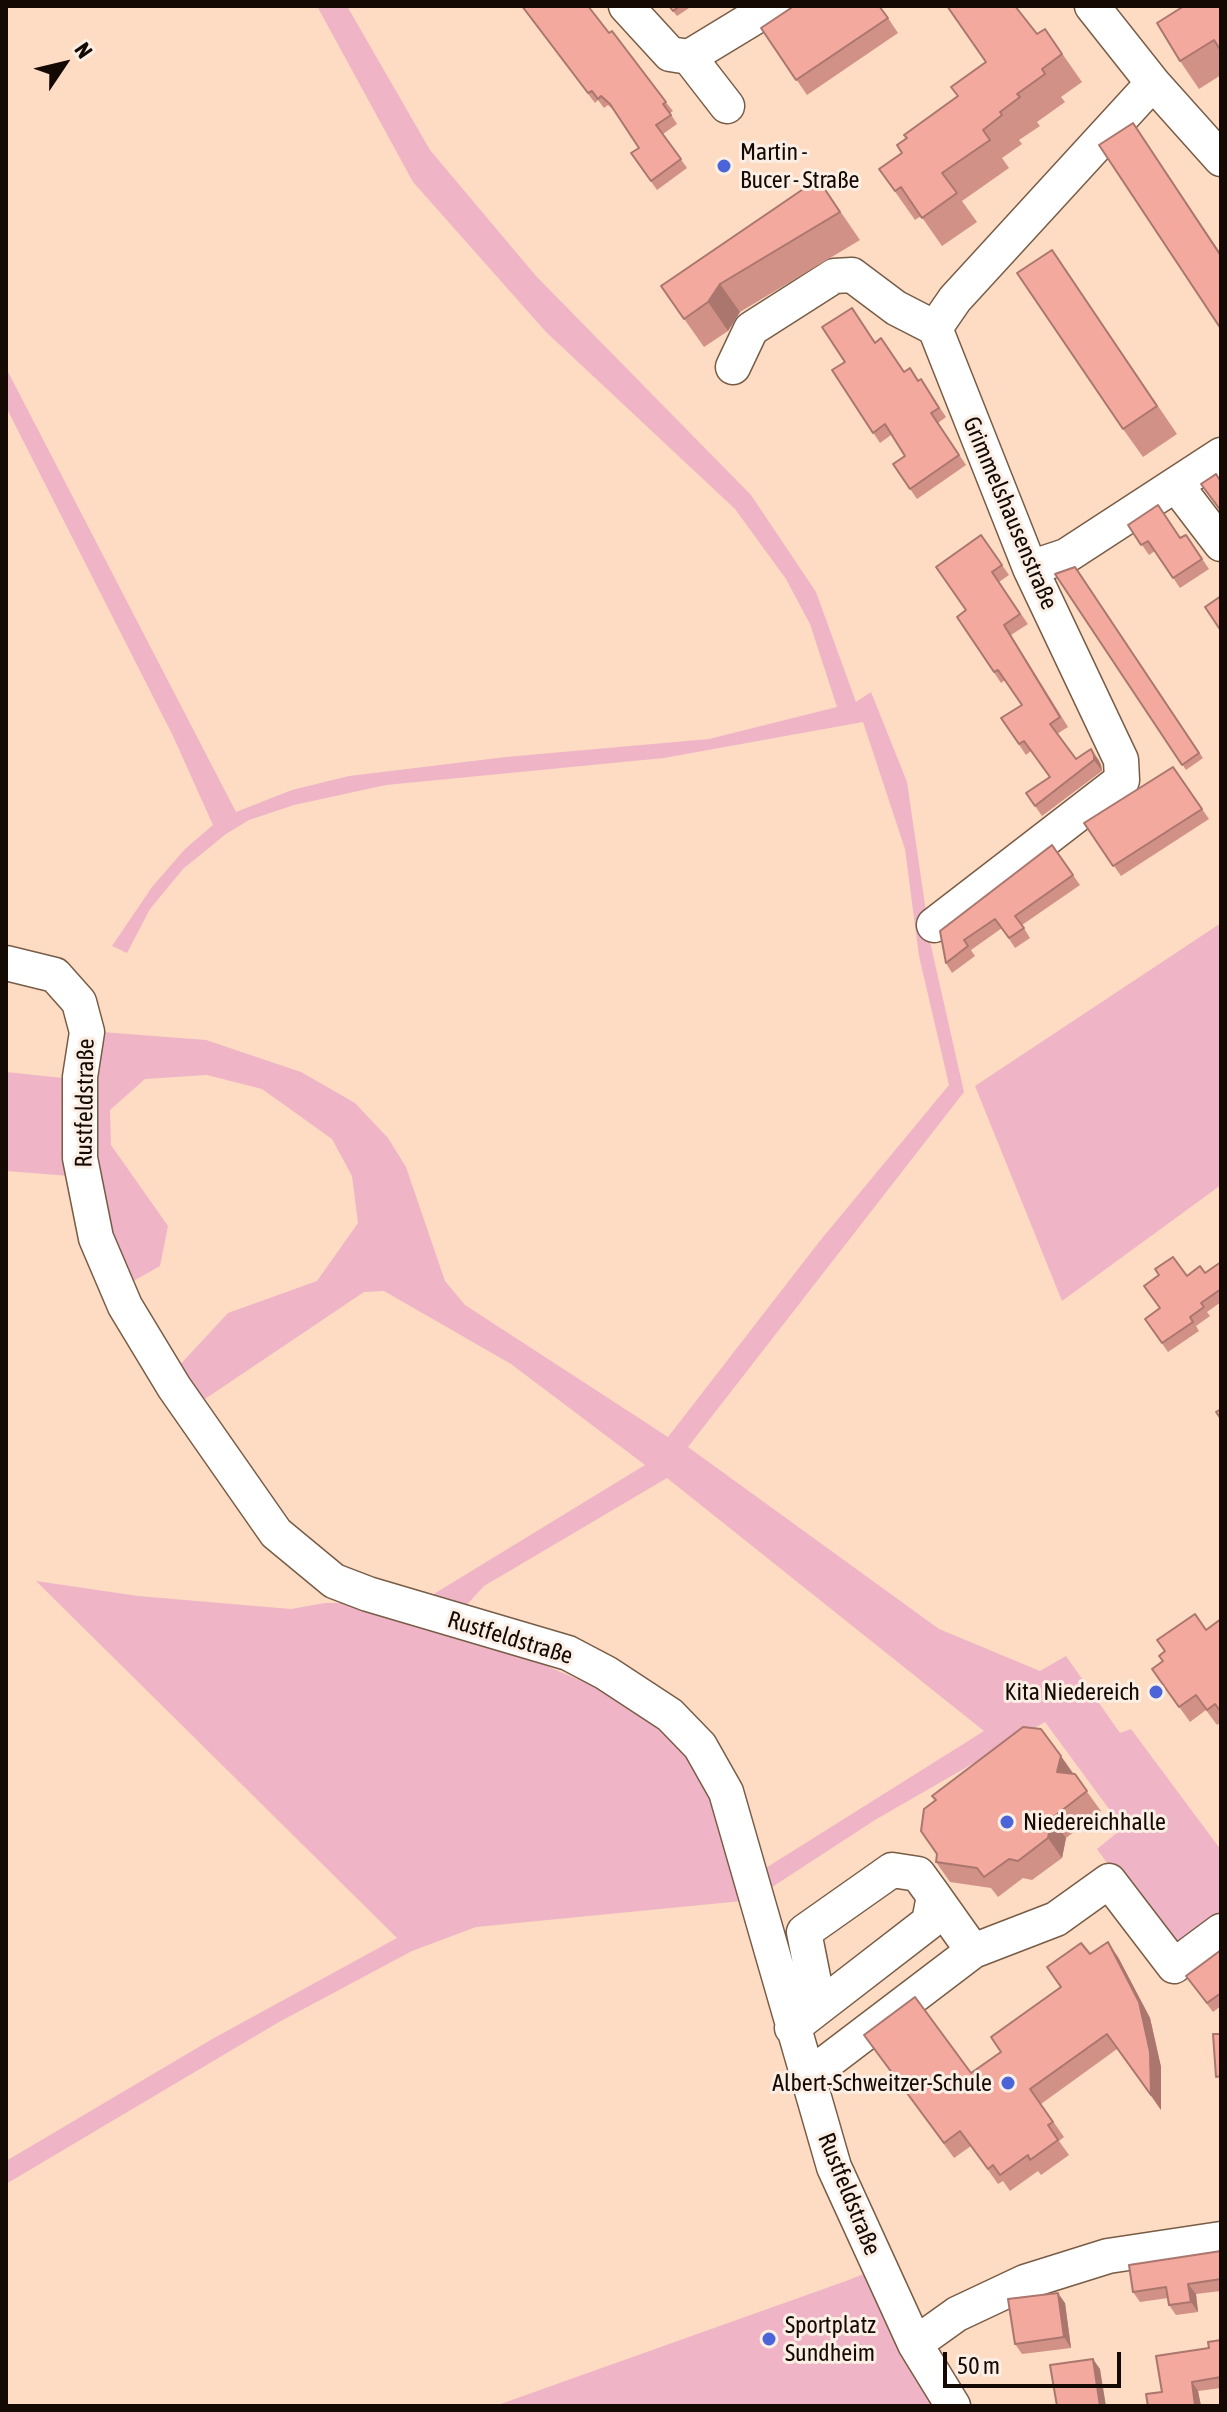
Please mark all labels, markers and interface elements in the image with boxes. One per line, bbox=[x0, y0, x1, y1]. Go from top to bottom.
north arrow bbox=[24, 24, 104, 104]
text: N bbox=[69, 37, 98, 63]
place label: Martin - Bucer - Straße bbox=[740, 138, 859, 194]
marker: Martin - Bucer - Straße bbox=[715, 157, 733, 175]
street label: Grimmelshausenstraße bbox=[956, 412, 1064, 614]
street label: Rustfeldstraße bbox=[69, 1038, 101, 1168]
street label: Rustfeldstraße bbox=[444, 1605, 576, 1671]
place label: Kita Niedereich bbox=[1005, 1678, 1140, 1706]
marker: Kita Niedereich bbox=[1147, 1683, 1165, 1701]
place label: Niedereichhalle bbox=[1023, 1808, 1166, 1836]
marker: Niedereichhalle bbox=[998, 1813, 1016, 1831]
place label: Albert-Schweitzer-Schule bbox=[772, 2069, 992, 2097]
marker: Albert-Schweitzer-Schule bbox=[999, 2074, 1017, 2092]
street label: Rustfeldstraße bbox=[811, 2129, 887, 2259]
place label: Sportplatz Sundheim bbox=[785, 2311, 876, 2367]
marker: Sportplatz Sundheim bbox=[760, 2330, 778, 2348]
scale bar bbox=[947, 2336, 1125, 2386]
text: 50 m bbox=[957, 2352, 1000, 2379]

